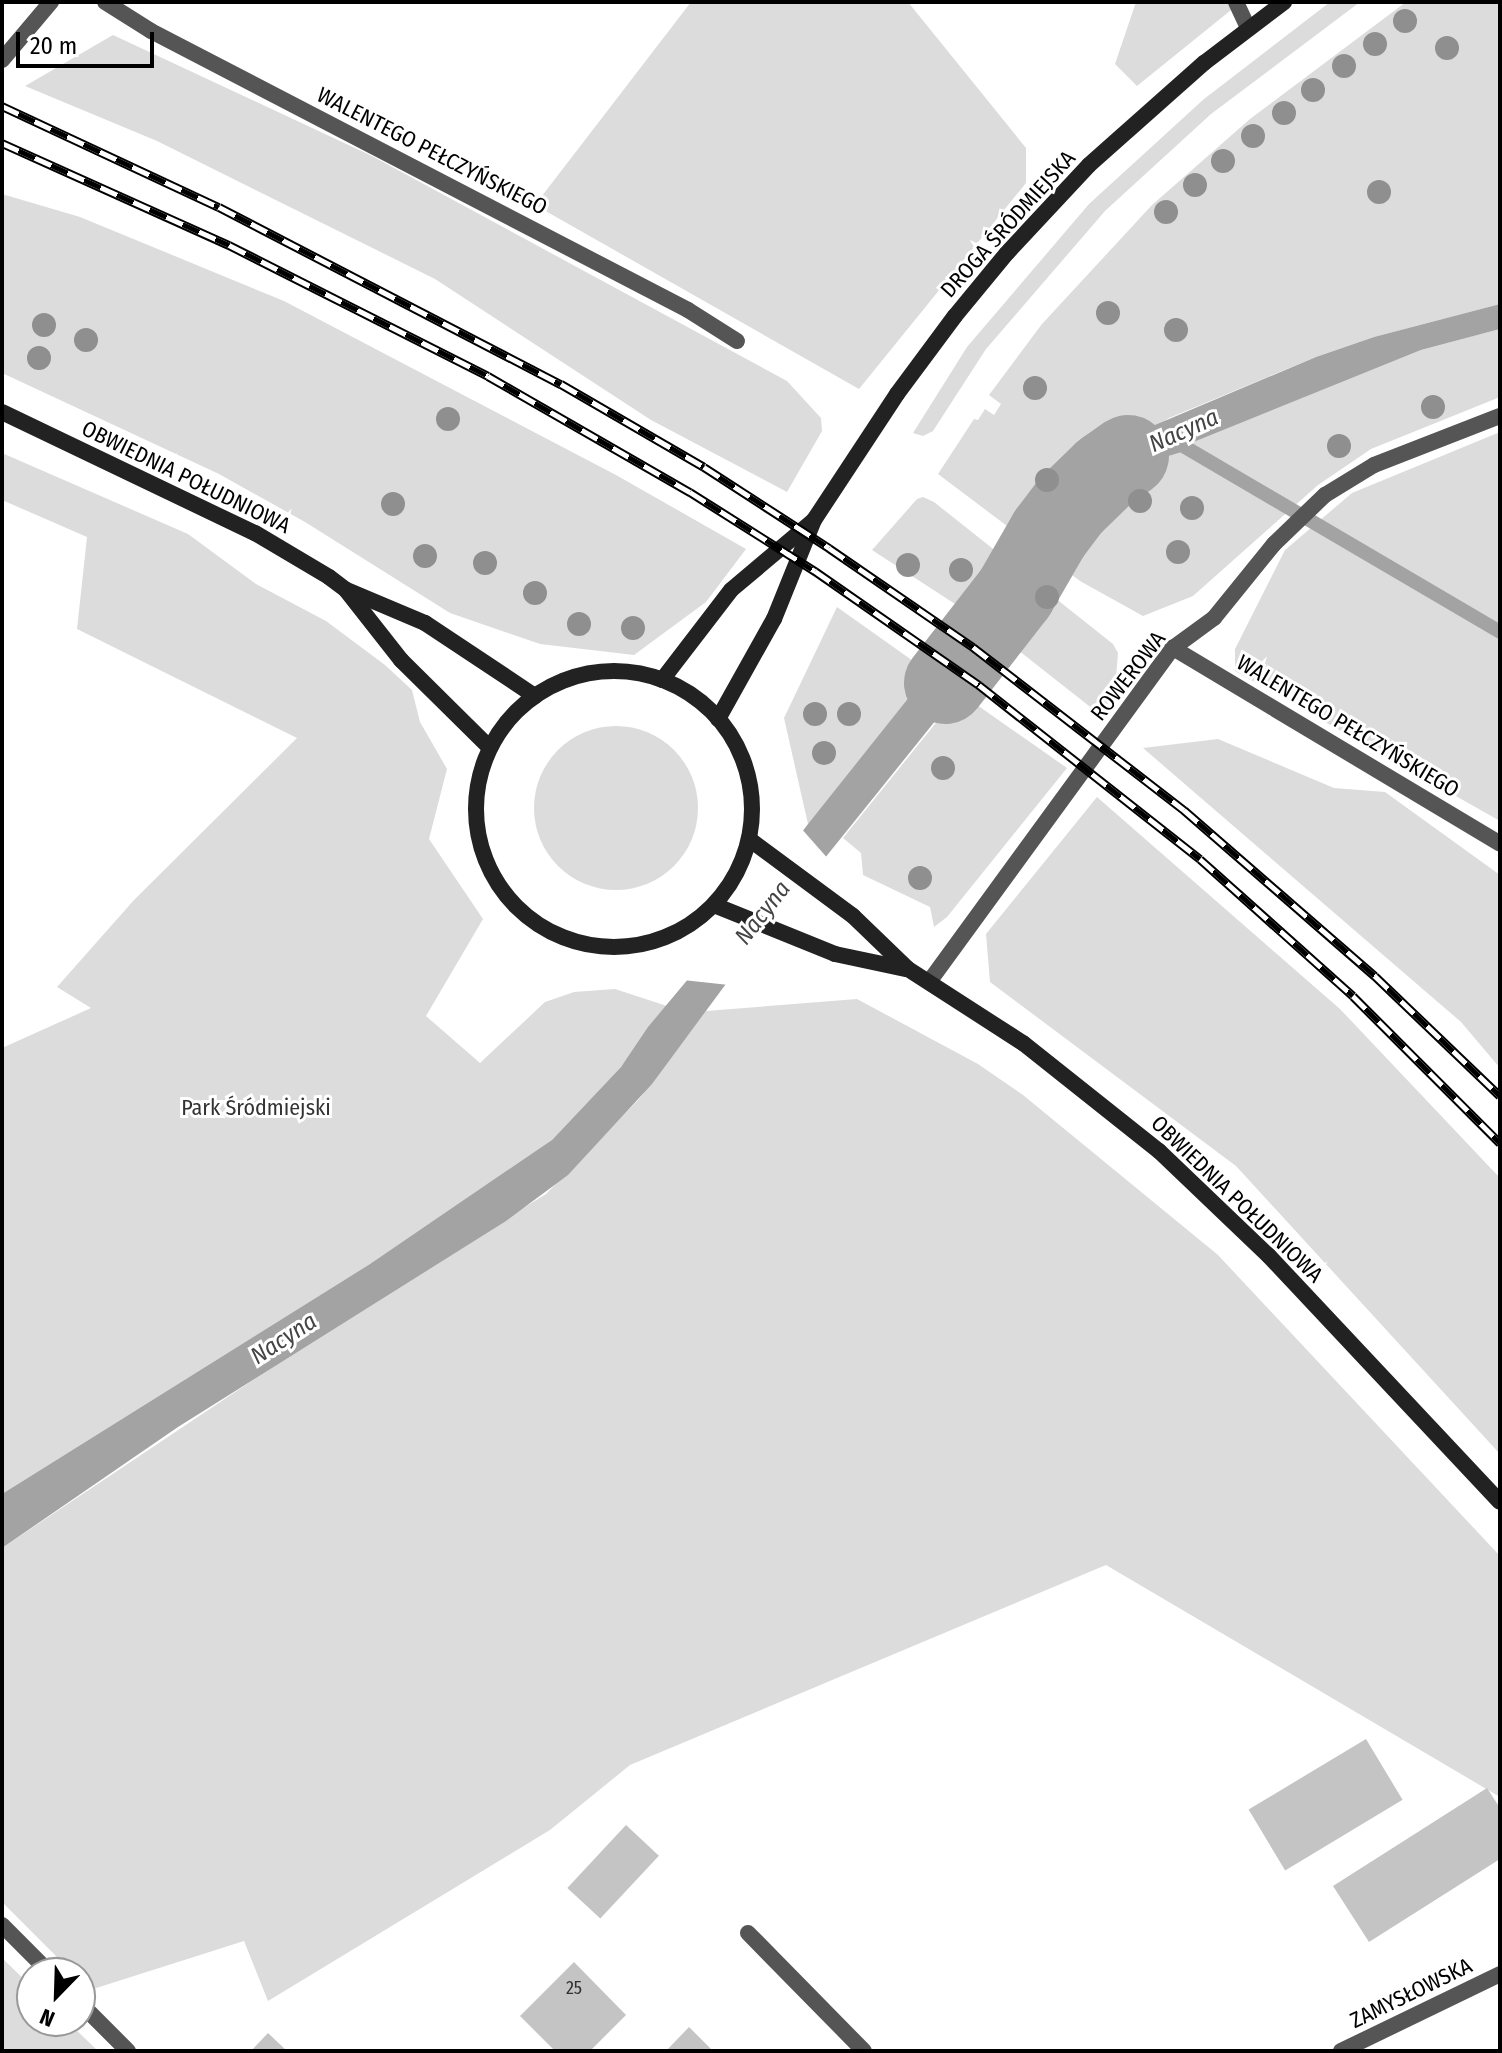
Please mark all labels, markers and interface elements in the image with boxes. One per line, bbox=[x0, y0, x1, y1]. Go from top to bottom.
scale bar bbox=[20, 16, 158, 66]
text: 20 m bbox=[30, 32, 77, 60]
street label: WALENTEGO PEŁCZYŃSKIEGO bbox=[312, 81, 552, 221]
street label: DROGA ŚRÓDMIEJSKA bbox=[935, 145, 1081, 303]
water label: Nacyna bbox=[1145, 403, 1223, 459]
street label: OBWIEDNIA POŁUDNIOWA bbox=[77, 415, 295, 539]
street label: ROWEROWA bbox=[1085, 626, 1171, 726]
street label: WALENTEGO PEŁCZYŃSKIEGO bbox=[1232, 649, 1464, 803]
water label: Nacyna bbox=[729, 875, 797, 951]
park label: Park Śródmiejski bbox=[181, 1095, 331, 1121]
street label: OBWIEDNIA POŁUDNIOWA bbox=[1146, 1110, 1328, 1288]
water label: Nacyna bbox=[246, 1307, 322, 1371]
street label: ZAMYSŁOWSKA bbox=[1346, 1952, 1476, 2034]
north arrow bbox=[16, 1957, 96, 2037]
house number: 25 bbox=[566, 1977, 582, 1999]
text: N bbox=[36, 2003, 59, 2033]

